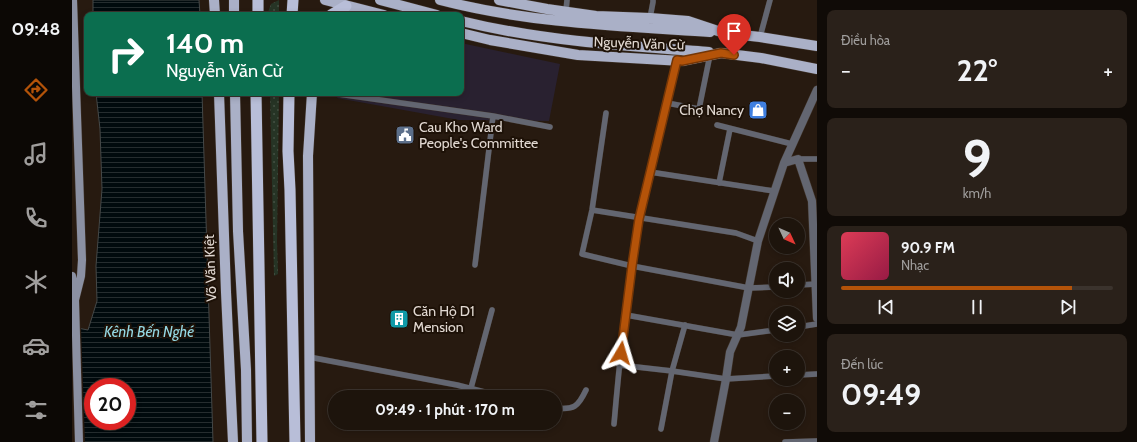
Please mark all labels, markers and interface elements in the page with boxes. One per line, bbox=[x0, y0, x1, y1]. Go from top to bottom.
pin bbox=[717, 14, 751, 55]
text: 09:48 bbox=[12, 18, 60, 40]
icon: arrive bbox=[723, 20, 745, 42]
text: 140 m bbox=[166, 26, 244, 60]
icon: right bbox=[100, 28, 152, 80]
street label: Nguyễn Văn Cừ bbox=[593, 32, 686, 54]
text: Điều hòa bbox=[841, 32, 890, 48]
text: 22° bbox=[957, 52, 997, 89]
text: − bbox=[841, 57, 851, 84]
text: + bbox=[1103, 57, 1113, 84]
text: Nguyễn Văn Cừ bbox=[166, 60, 282, 82]
icon: directions bbox=[22, 76, 50, 104]
shop icon: Chợ Nancy bbox=[747, 99, 769, 121]
place label: Chợ Nancy bbox=[679, 101, 744, 119]
place label: Cau Kho Ward People's Committee bbox=[419, 118, 538, 152]
public building icon: Cau Kho Ward People's Committee bbox=[394, 124, 416, 146]
text: 9 bbox=[962, 127, 992, 190]
icon: music bbox=[22, 140, 50, 168]
text: km/h bbox=[963, 185, 991, 201]
icon: phone bbox=[22, 204, 50, 232]
north arrow bbox=[769, 218, 805, 254]
map controls bbox=[769, 218, 805, 430]
street label: Võ Văn Kiệt bbox=[200, 234, 220, 302]
text: 90.9 FM bbox=[901, 239, 955, 257]
text: Nhạc bbox=[901, 257, 929, 273]
button: sound bbox=[769, 262, 805, 298]
icon: climate bbox=[22, 268, 50, 296]
icon: previous bbox=[875, 296, 897, 318]
icon: pause bbox=[966, 296, 988, 318]
icon: next bbox=[1057, 296, 1079, 318]
place label: Căn Hộ D1 Mension bbox=[413, 302, 475, 336]
button: layers bbox=[769, 306, 805, 342]
building icon: Căn Hộ D1 Mension bbox=[388, 308, 410, 330]
water label: Kênh Bến Nghé bbox=[104, 323, 194, 341]
icon: car bbox=[22, 332, 50, 360]
position arrow bbox=[600, 332, 642, 374]
button: + bbox=[769, 350, 805, 386]
text: Đến lúc bbox=[841, 356, 883, 372]
text: 09:49 bbox=[841, 376, 921, 413]
speed limit sign: 20 bbox=[84, 378, 136, 430]
button: − bbox=[769, 394, 805, 430]
icon: filters bbox=[22, 396, 50, 424]
text: 09:49 · 1 phút · 170 m bbox=[375, 401, 515, 419]

